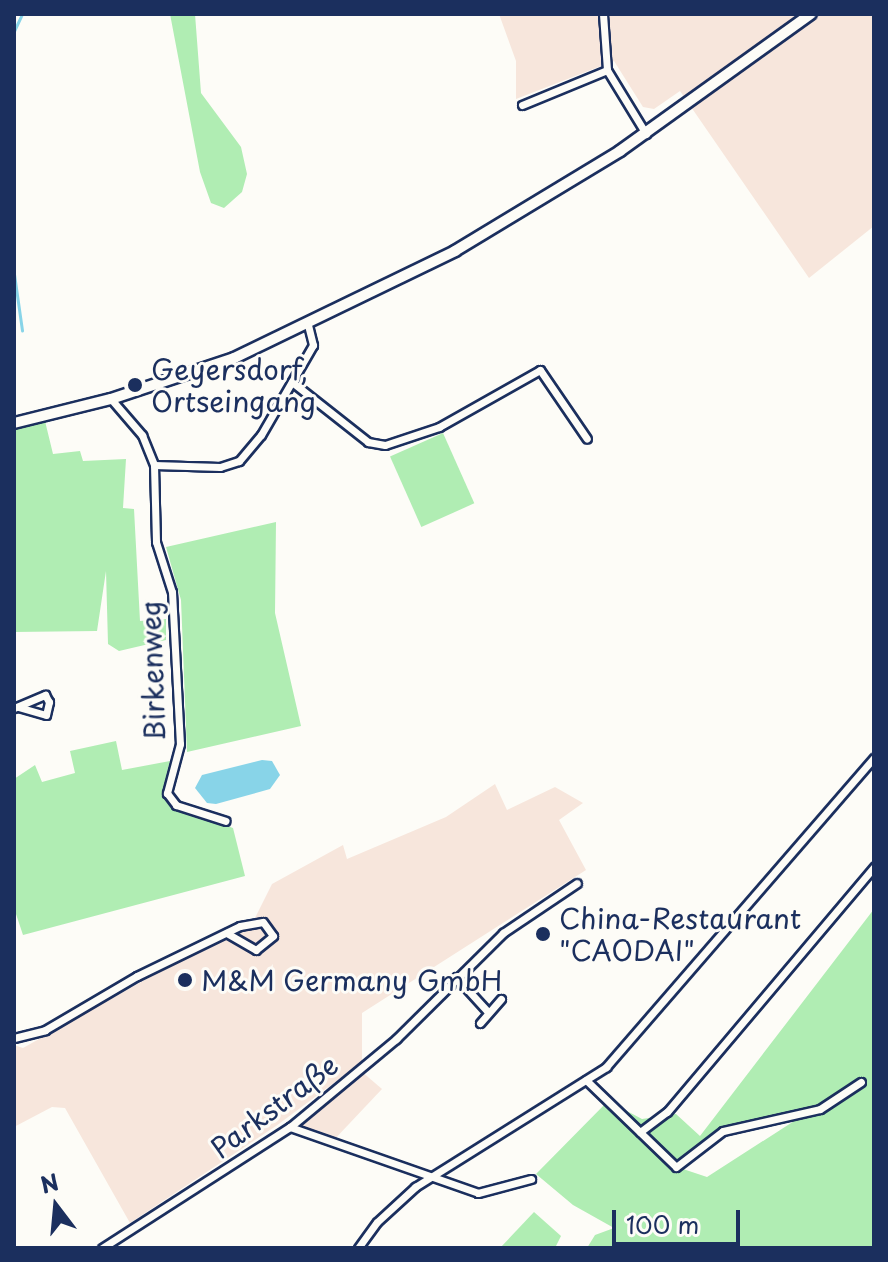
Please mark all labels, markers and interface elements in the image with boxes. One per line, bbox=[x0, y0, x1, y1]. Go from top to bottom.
place label: Geyersdorf, Ortseingang bbox=[151, 352, 316, 418]
marker: Geyersdorf, Ortseingang bbox=[126, 376, 144, 394]
street label: Birkenweg bbox=[133, 600, 171, 742]
place label: China-Restaurant "CAODAI" bbox=[559, 901, 801, 967]
marker: China-Restaurant "CAODAI" bbox=[534, 925, 552, 943]
place label: M&M Germany GmbH bbox=[201, 963, 503, 997]
marker: M&M Germany GmbH bbox=[176, 971, 194, 989]
street label: Parkstraße bbox=[204, 1047, 344, 1165]
text: N bbox=[36, 1164, 62, 1201]
north arrow bbox=[16, 1166, 96, 1246]
scale bar bbox=[616, 1194, 744, 1244]
text: 100 m bbox=[626, 1206, 699, 1242]

